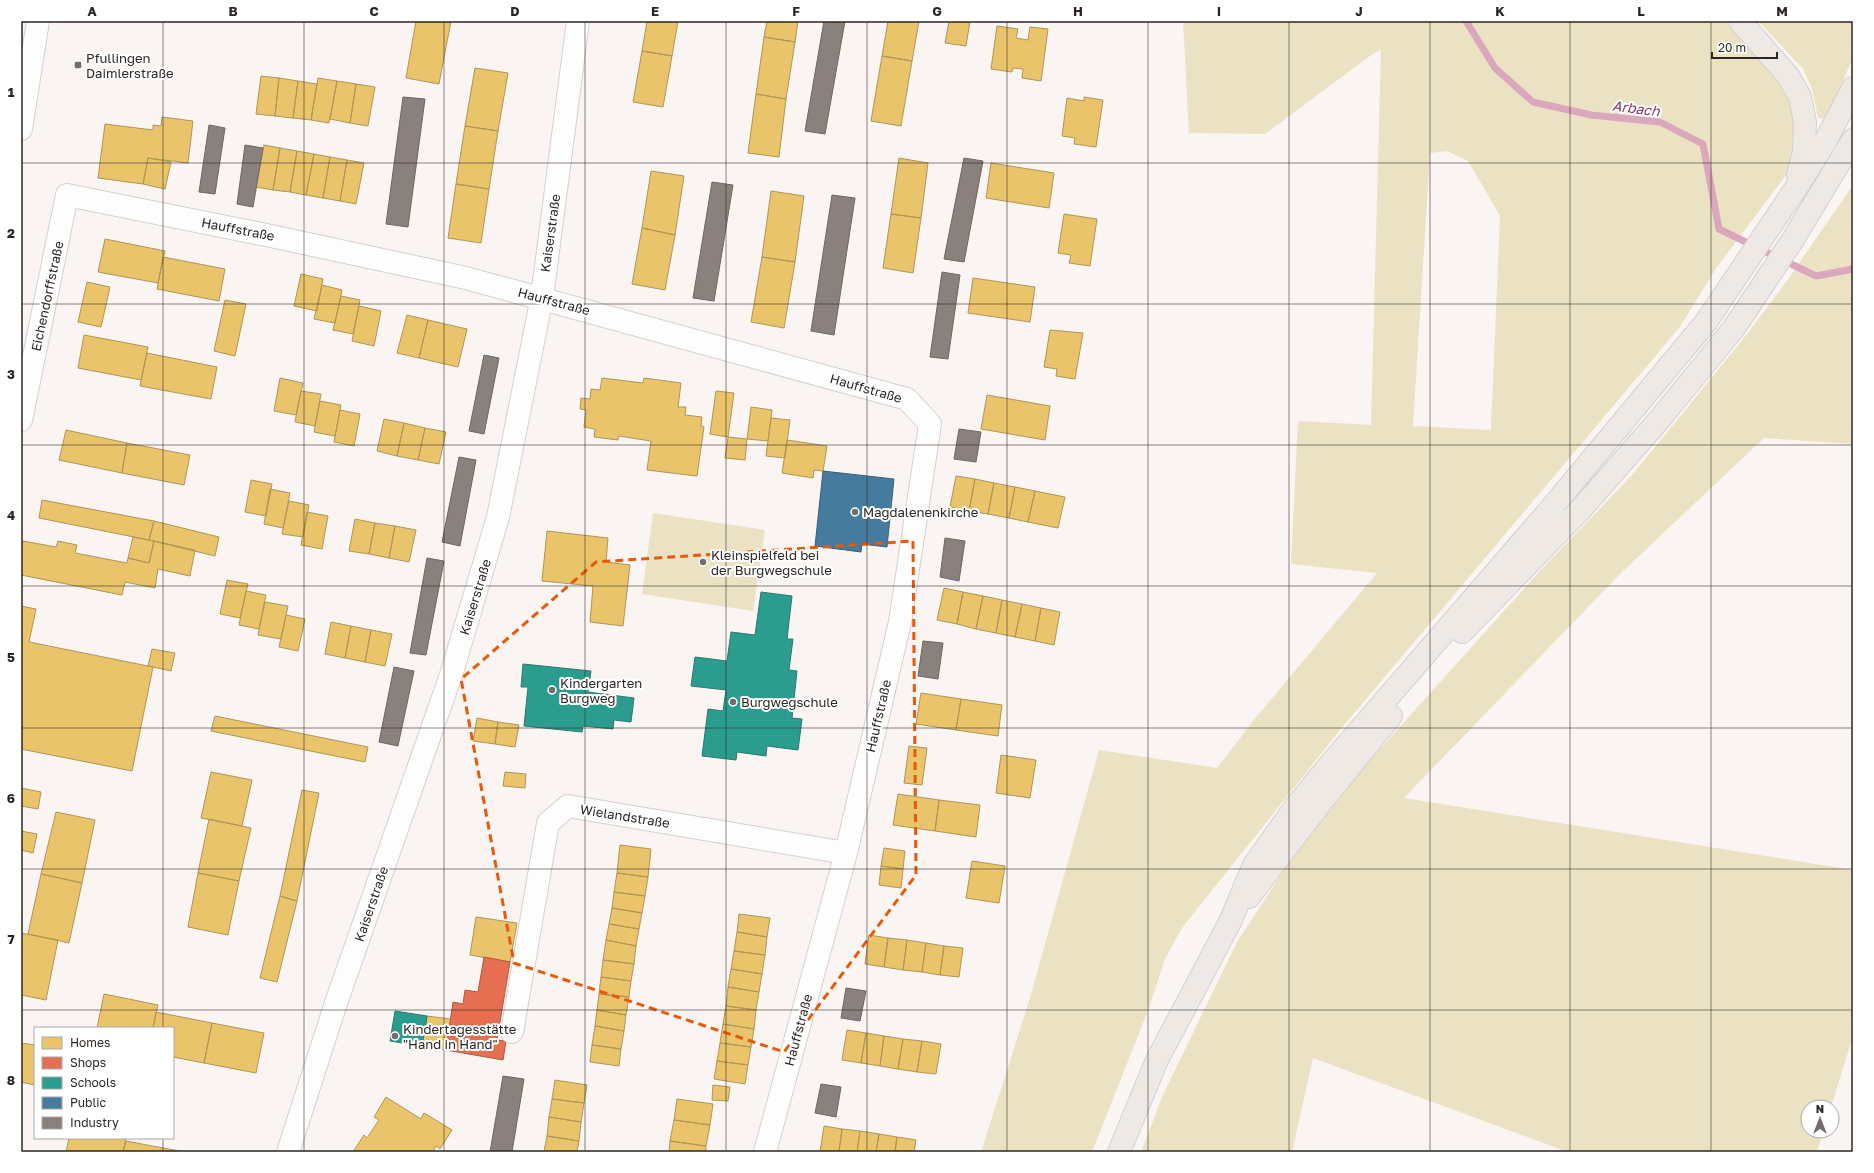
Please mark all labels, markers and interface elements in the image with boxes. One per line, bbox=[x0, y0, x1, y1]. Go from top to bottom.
text: A bbox=[87, 3, 97, 19]
text: B bbox=[228, 3, 238, 19]
text: C bbox=[369, 3, 379, 19]
text: D bbox=[510, 3, 520, 19]
text: E bbox=[651, 3, 659, 19]
text: F bbox=[792, 3, 800, 19]
text: G bbox=[932, 3, 942, 19]
text: H bbox=[1073, 3, 1083, 19]
text: I bbox=[1217, 3, 1221, 19]
text: J bbox=[1355, 3, 1363, 19]
text: K bbox=[1495, 3, 1505, 19]
text: L bbox=[1637, 3, 1645, 19]
text: M bbox=[1776, 3, 1788, 19]
scale bar bbox=[1712, 34, 1777, 60]
text: 20 m bbox=[1718, 40, 1746, 55]
place label: Pfullingen Daimlerstraße bbox=[86, 50, 174, 81]
marker: Pfullingen Daimlerstraße bbox=[73, 60, 83, 70]
text: 1 bbox=[8, 84, 15, 100]
water label: Arbach bbox=[1611, 97, 1662, 120]
street label: Kaiserstraße bbox=[537, 193, 563, 273]
street label: Hauffstraße bbox=[200, 214, 276, 244]
text: 2 bbox=[7, 225, 15, 241]
street label: Eichendorffstraße bbox=[28, 239, 66, 353]
street label: Hauffstraße bbox=[516, 284, 592, 318]
text: 3 bbox=[7, 366, 15, 382]
street label: Hauffstraße bbox=[828, 370, 904, 406]
place label: Magdalenenkirche bbox=[863, 504, 978, 520]
text: 4 bbox=[7, 507, 15, 523]
marker: Magdalenenkirche bbox=[850, 507, 860, 517]
place label: Kleinspielfeld bei der Burgwegschule bbox=[711, 547, 832, 578]
street label: Kaiserstraße bbox=[456, 557, 494, 637]
marker: Kleinspielfeld bei der Burgwegschule bbox=[698, 557, 708, 567]
text: 5 bbox=[7, 649, 15, 665]
place label: Kindergarten Burgweg bbox=[560, 675, 642, 706]
street label: Hauffstraße bbox=[862, 678, 894, 754]
marker: Kindergarten Burgweg bbox=[547, 685, 557, 695]
place label: Burgwegschule bbox=[741, 694, 838, 710]
marker: Burgwegschule bbox=[728, 697, 738, 707]
text: 6 bbox=[7, 790, 15, 806]
street label: Wielandstraße bbox=[579, 801, 671, 831]
street label: Kaiserstraße bbox=[351, 864, 391, 944]
text: 7 bbox=[7, 931, 15, 947]
street label: Hauffstraße bbox=[781, 992, 815, 1068]
place label: Kindertagesstätte "Hand in Hand" bbox=[403, 1021, 516, 1052]
legend bbox=[34, 1027, 174, 1139]
marker: Kindertagesstätte "Hand in Hand" bbox=[390, 1031, 400, 1041]
text: Homes bbox=[70, 1035, 110, 1050]
text: Shops bbox=[70, 1055, 106, 1070]
text: 8 bbox=[7, 1072, 15, 1088]
text: Schools bbox=[70, 1075, 116, 1090]
text: Public bbox=[70, 1095, 107, 1110]
north arrow bbox=[1800, 1099, 1840, 1139]
text: N bbox=[1816, 1102, 1824, 1115]
text: Industry bbox=[70, 1115, 119, 1130]

